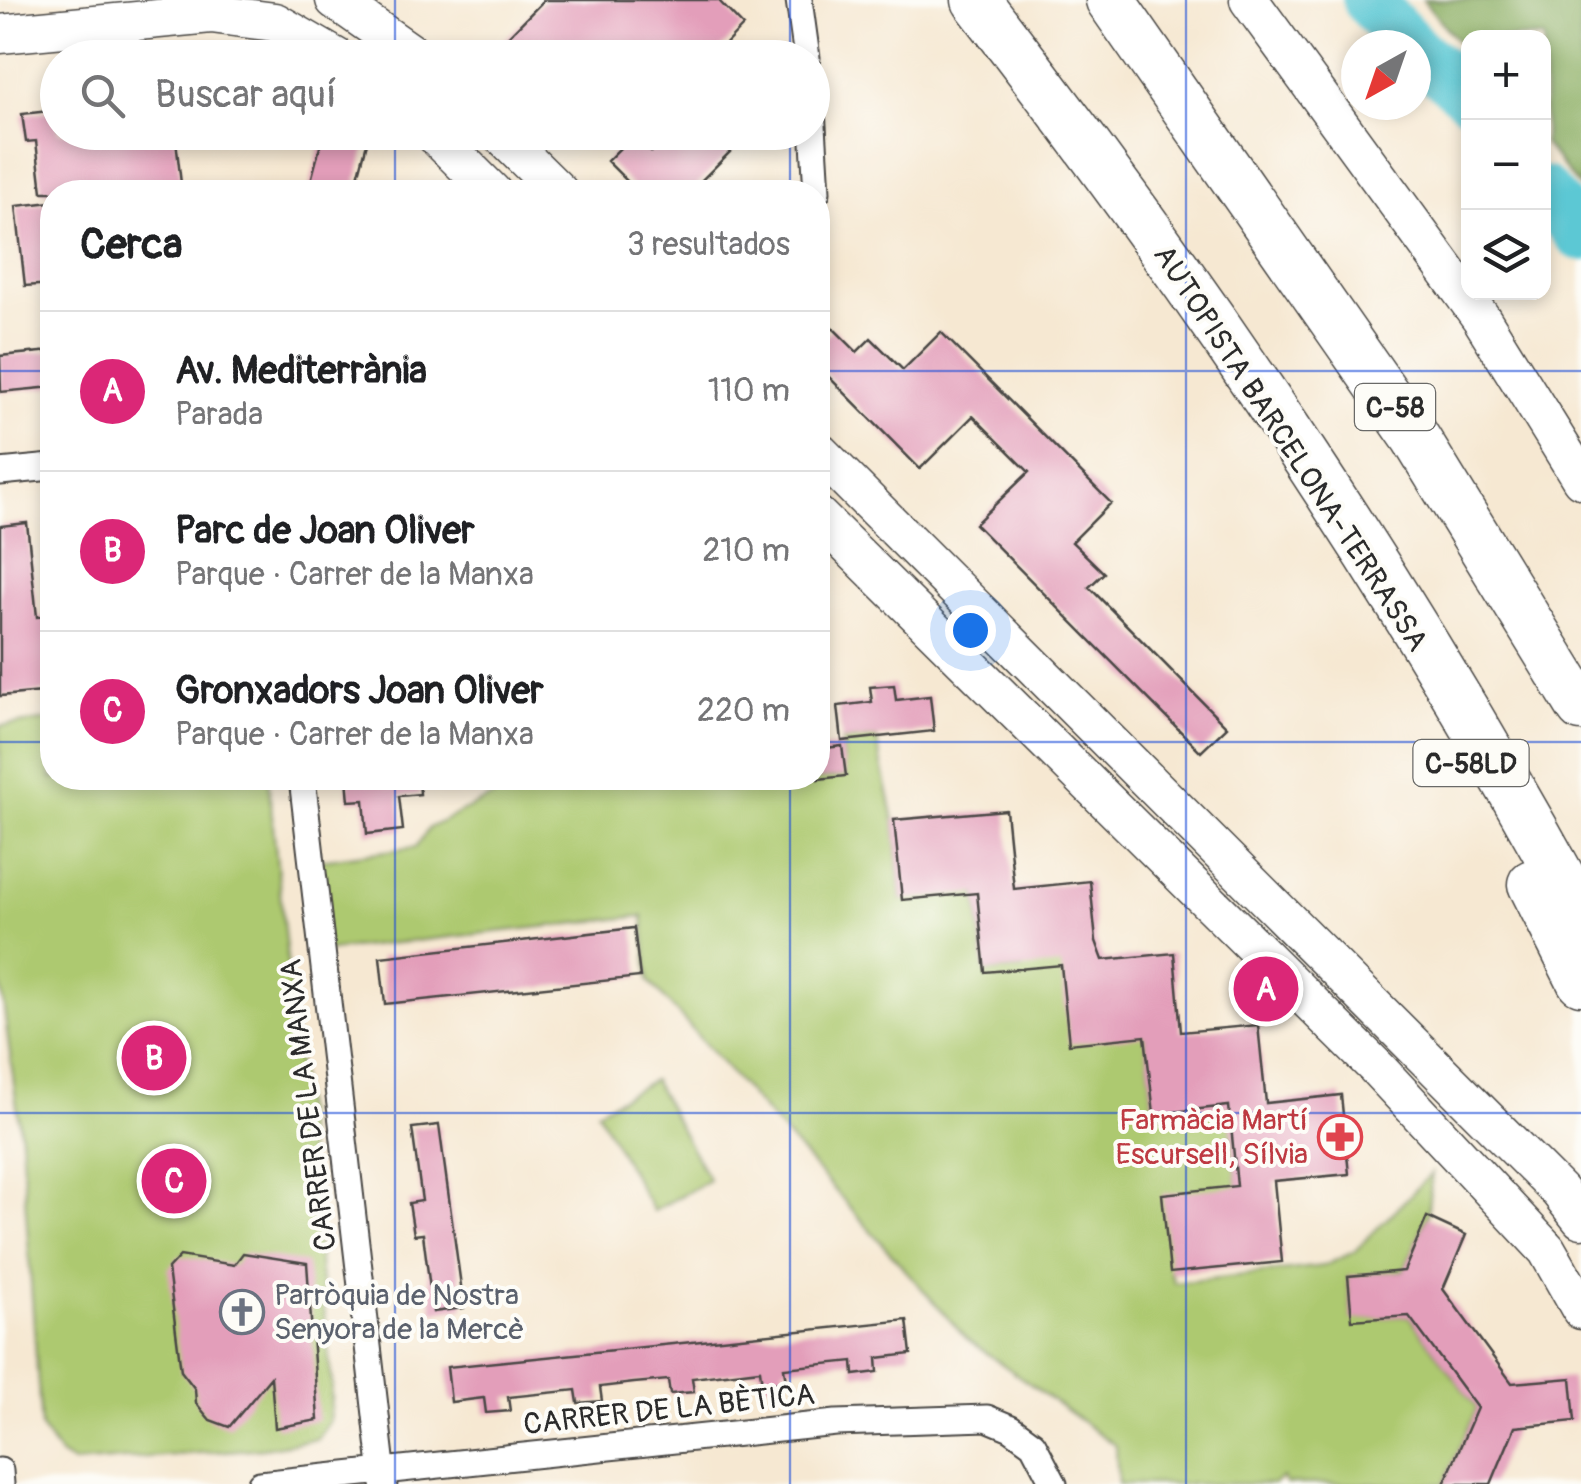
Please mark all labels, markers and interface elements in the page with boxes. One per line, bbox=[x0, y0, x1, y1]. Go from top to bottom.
north arrow bbox=[1341, 30, 1431, 120]
map controls bbox=[1461, 30, 1551, 300]
button: + bbox=[1461, 30, 1551, 120]
search box bbox=[40, 40, 830, 150]
icon: search bbox=[75, 68, 130, 123]
text: Buscar aquí bbox=[155, 71, 337, 119]
button: − bbox=[1461, 120, 1551, 210]
button: layers bbox=[1461, 210, 1551, 300]
text: Cerca bbox=[80, 219, 182, 271]
text: 3 resultados bbox=[627, 225, 790, 265]
street label: AUTOPISTA BARCELONA-TERRASSA bbox=[1145, 238, 1436, 658]
text: Av. Mediterrània bbox=[175, 347, 427, 395]
text: A bbox=[102, 371, 123, 411]
text: 110 m bbox=[708, 371, 790, 411]
road number: C-58 bbox=[1355, 384, 1435, 430]
text: Parada bbox=[175, 395, 263, 435]
text: Parc de Joan Oliver bbox=[175, 507, 475, 555]
text: B bbox=[103, 531, 122, 571]
text: 210 m bbox=[702, 531, 790, 571]
text: Parque · Carrer de la Manxa bbox=[175, 555, 534, 595]
your location bbox=[945, 605, 996, 656]
text: Gronxadors Joan Oliver bbox=[175, 667, 544, 715]
text: C bbox=[103, 691, 122, 731]
text: 220 m bbox=[697, 691, 790, 731]
text: Parque · Carrer de la Manxa bbox=[175, 715, 534, 755]
road number: C-58LD bbox=[1414, 740, 1528, 786]
pin: A bbox=[1234, 952, 1298, 1026]
street label: CARRER DE LA MANXA bbox=[272, 957, 345, 1253]
pin: B bbox=[122, 1020, 186, 1096]
place label: Farmàcia Martí Escursell, Sílvia bbox=[1116, 1102, 1308, 1173]
pharmacy icon: Farmàcia Martí Escursell, Sílvia bbox=[1317, 1114, 1363, 1160]
pin: C bbox=[142, 1144, 206, 1218]
place label: Parròquia de Nostra Senyora de la Mercè bbox=[274, 1277, 524, 1348]
church icon: Parròquia de Nostra Senyora de la Mercè bbox=[219, 1289, 265, 1335]
street label: CARRER DE LA BÈTICA bbox=[521, 1376, 817, 1443]

